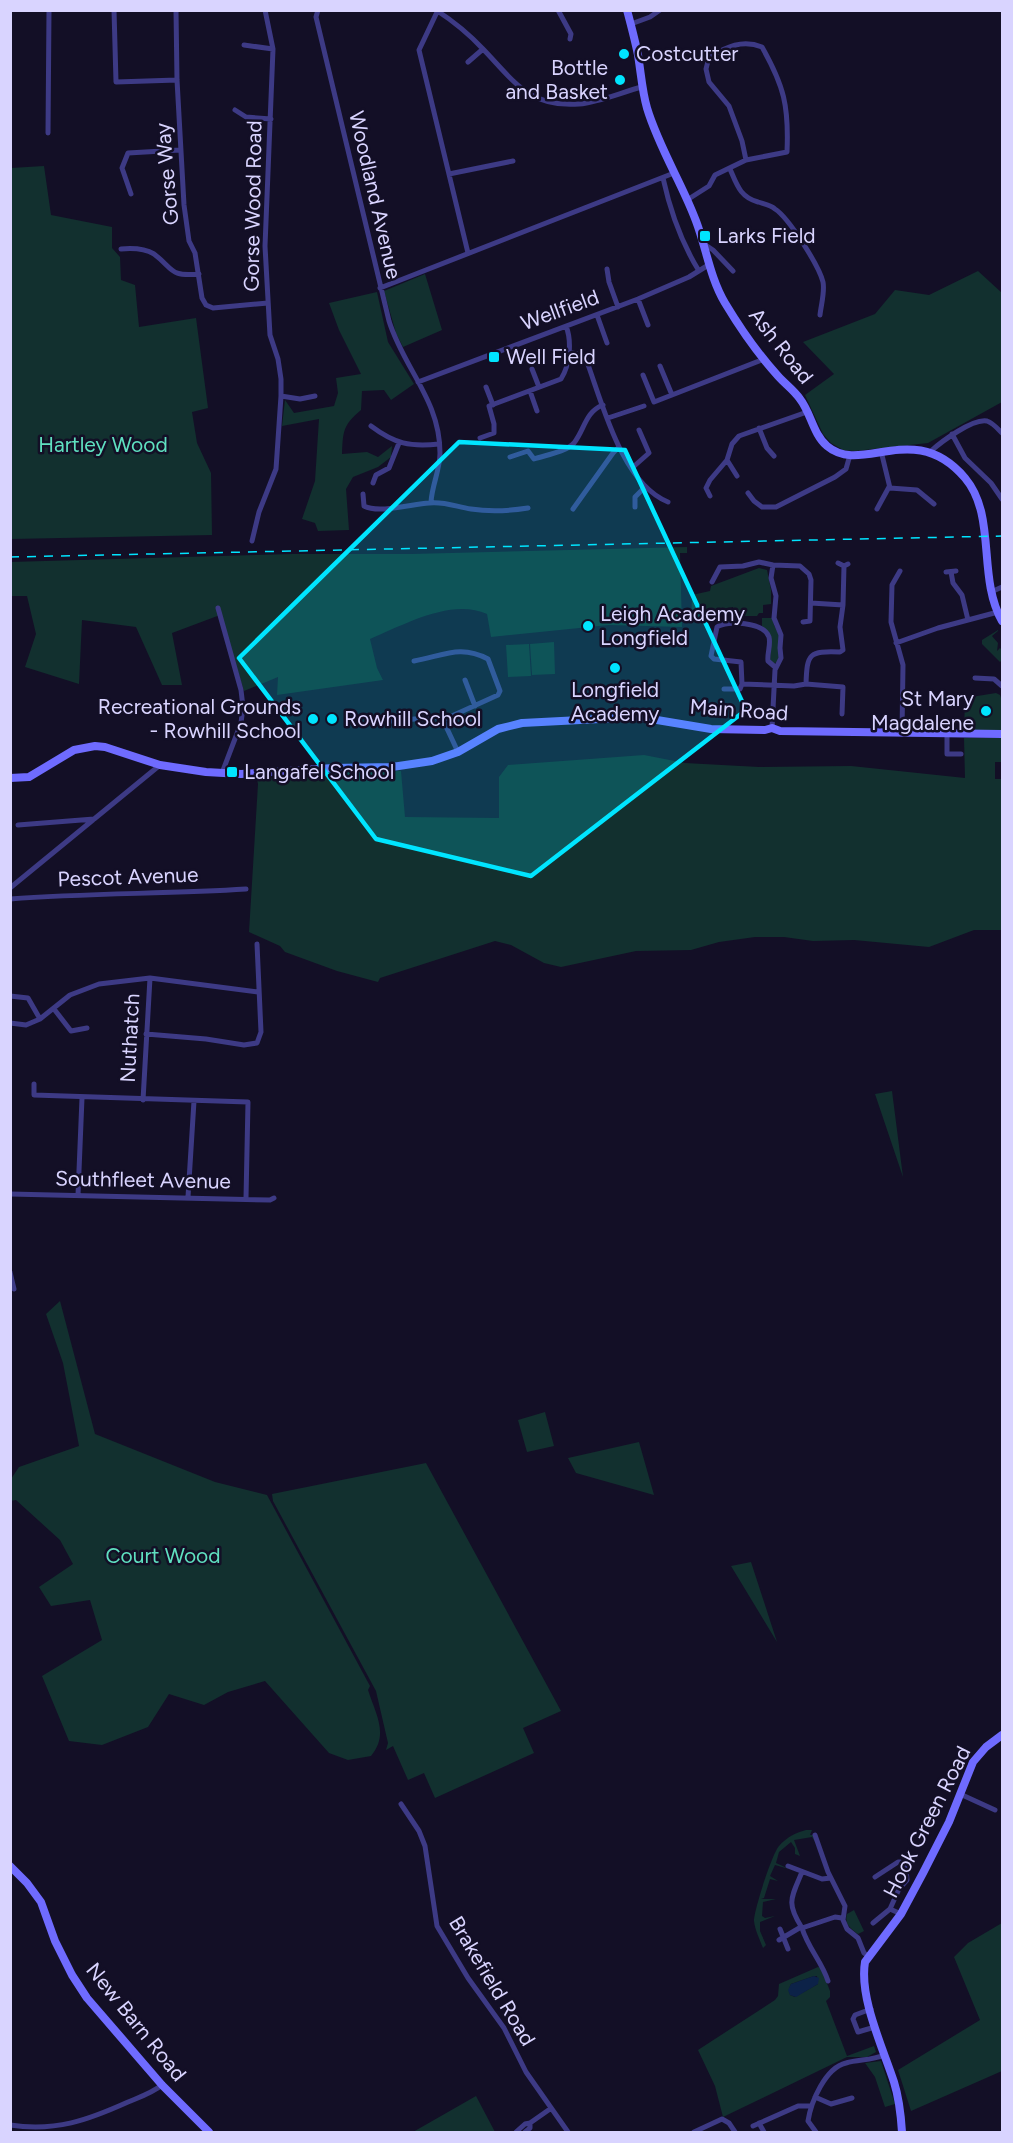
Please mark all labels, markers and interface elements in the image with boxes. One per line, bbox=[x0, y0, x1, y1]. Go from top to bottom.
place label: Costcutter bbox=[636, 41, 738, 66]
marker: Costcutter bbox=[617, 47, 631, 61]
place label: Bottle and Basket bbox=[505, 55, 608, 104]
marker: Bottle and Basket bbox=[613, 73, 627, 87]
street label: Woodland Avenue bbox=[344, 109, 407, 281]
street label: Gorse Wood Road bbox=[239, 120, 266, 292]
street label: Gorse Way bbox=[150, 122, 183, 226]
place label: Larks Field bbox=[717, 223, 816, 248]
marker: Larks Field bbox=[698, 229, 712, 243]
street label: Wellfield bbox=[517, 284, 602, 335]
street label: Ash Road bbox=[744, 303, 819, 389]
place label: Well Field bbox=[506, 344, 596, 369]
marker: Well Field bbox=[487, 350, 501, 364]
park label: Hartley Wood bbox=[38, 432, 168, 457]
place label: Leigh Academy Longfield bbox=[600, 601, 745, 650]
marker: Leigh Academy Longfield bbox=[581, 619, 595, 633]
marker: Longfield Academy bbox=[608, 661, 622, 675]
place label: Longfield Academy bbox=[571, 677, 659, 726]
place label: St Mary Magdalene bbox=[871, 686, 974, 735]
place label: Recreational Grounds - Rowhill School bbox=[98, 694, 301, 743]
street label: Main Road bbox=[689, 694, 789, 725]
marker: St Mary Magdalene bbox=[979, 704, 993, 718]
place label: Rowhill School bbox=[344, 706, 481, 731]
marker: Recreational Grounds - Rowhill School bbox=[306, 712, 320, 726]
marker: Rowhill School bbox=[325, 712, 339, 726]
place label: Langafel School bbox=[244, 759, 394, 784]
marker: Langafel School bbox=[225, 765, 239, 779]
street label: Pescot Avenue bbox=[57, 862, 199, 891]
street label: Nuthatch bbox=[115, 993, 144, 1083]
street label: Southfleet Avenue bbox=[55, 1165, 231, 1194]
park label: Court Wood bbox=[105, 1543, 221, 1568]
street label: Hook Green Road bbox=[878, 1742, 976, 1902]
street label: Brakefield Road bbox=[444, 1911, 541, 2050]
street label: New Barn Road bbox=[81, 1957, 192, 2086]

